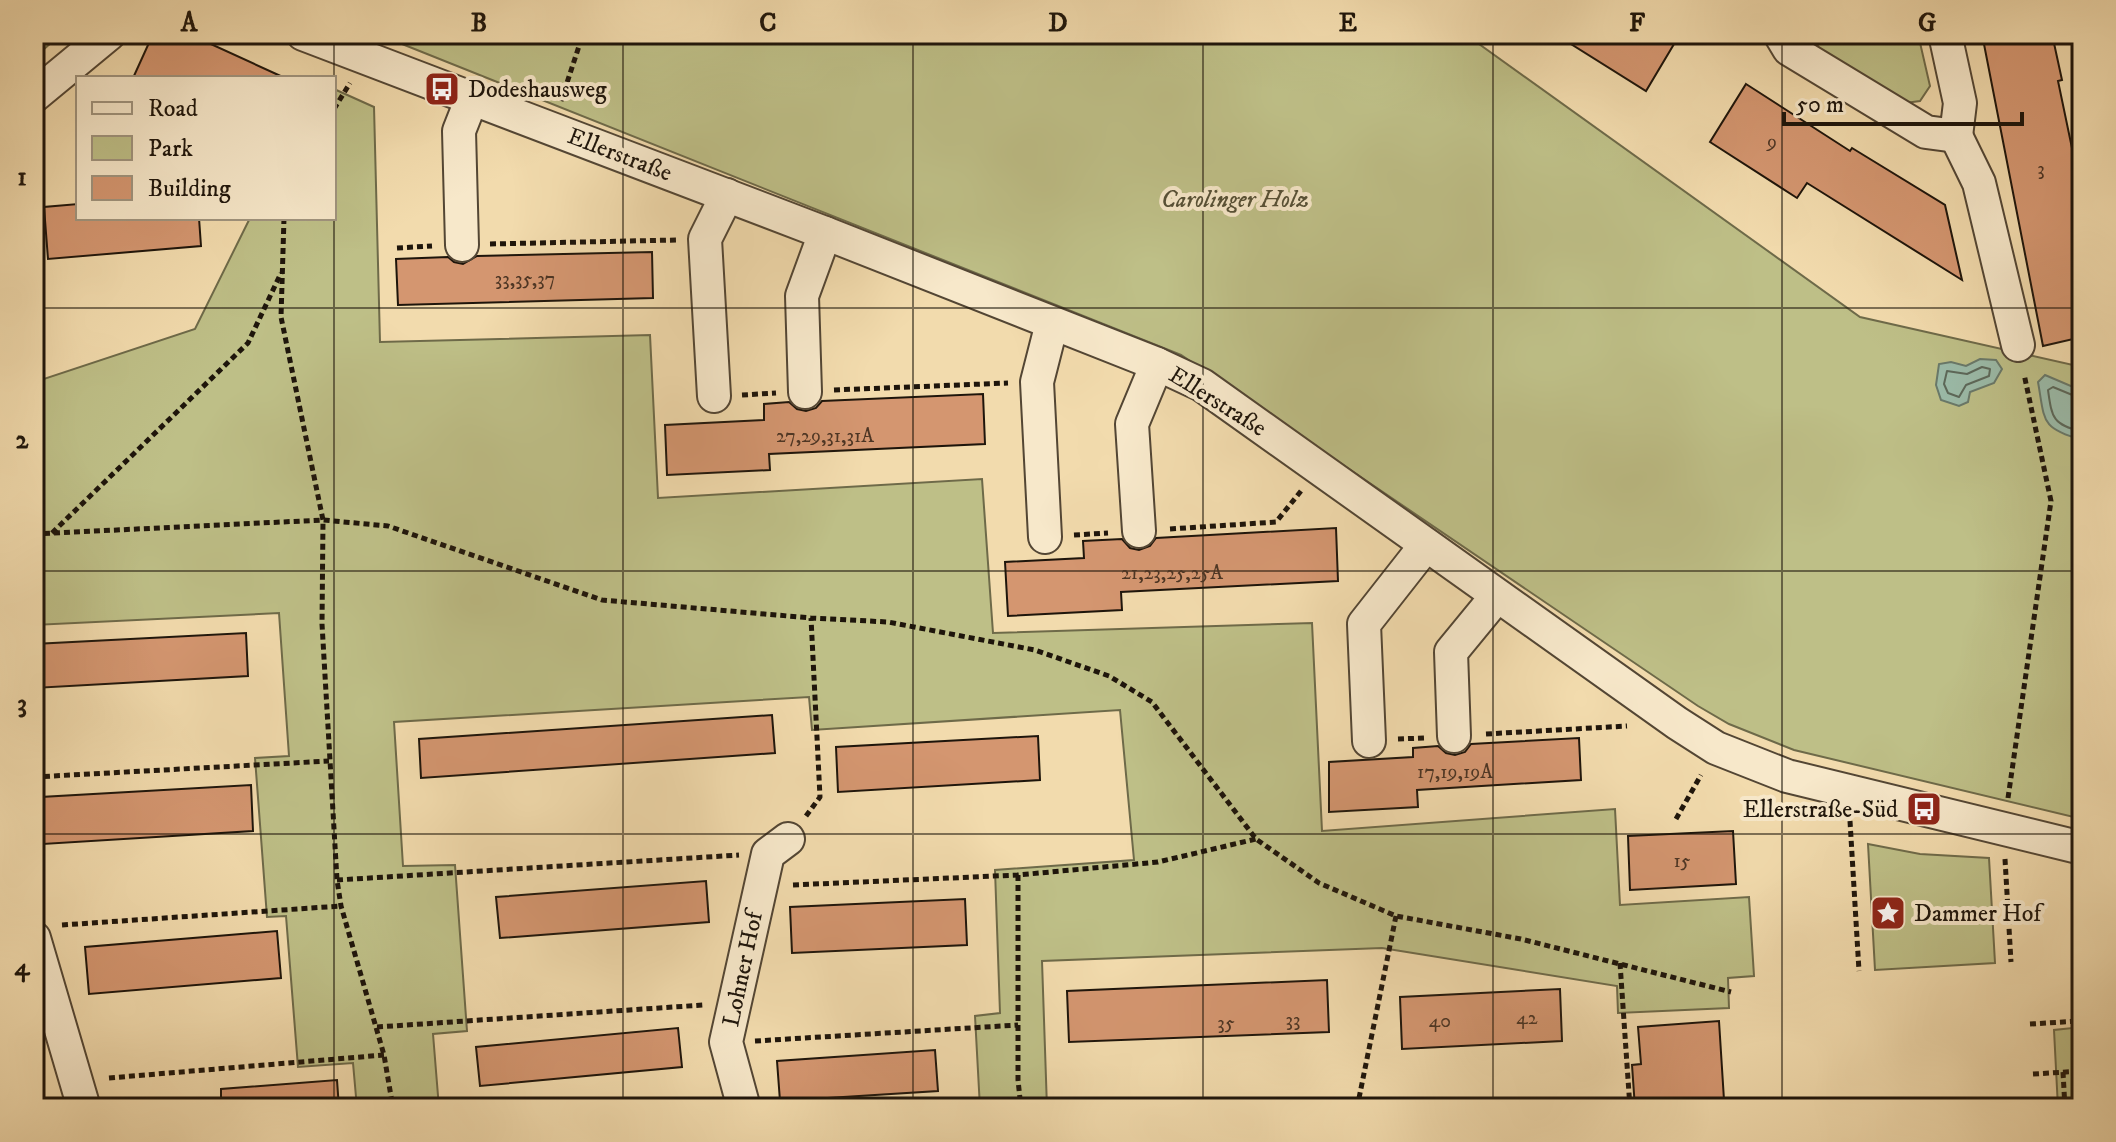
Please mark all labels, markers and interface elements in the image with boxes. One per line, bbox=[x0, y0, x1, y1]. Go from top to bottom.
text: A bbox=[180, 7, 199, 40]
text: B bbox=[471, 7, 487, 40]
text: C bbox=[759, 7, 777, 40]
text: D bbox=[1048, 7, 1068, 40]
text: E bbox=[1339, 7, 1357, 40]
text: F bbox=[1629, 7, 1646, 40]
text: G bbox=[1918, 7, 1936, 40]
bus stop icon: Dodeshausweg bbox=[423, 70, 461, 108]
place label: Dodeshausweg bbox=[468, 75, 607, 105]
legend bbox=[76, 76, 336, 220]
scale bar bbox=[1784, 76, 2022, 126]
text: 50 m bbox=[1796, 90, 1844, 120]
text: Road bbox=[148, 94, 198, 124]
street label: Ellerstraße bbox=[563, 121, 676, 189]
house number: 9 bbox=[1766, 130, 1777, 155]
text: Park bbox=[148, 134, 193, 164]
house number: 3 bbox=[2037, 157, 2045, 182]
text: 1 bbox=[17, 161, 27, 194]
text: Building bbox=[148, 174, 231, 204]
park label: Carolinger Holz bbox=[1161, 185, 1309, 215]
house number: 33,35,37 bbox=[495, 267, 555, 292]
street label: Ellerstraße bbox=[1163, 360, 1272, 444]
text: 2 bbox=[16, 424, 30, 457]
house number: 27,29,31,31A bbox=[776, 424, 874, 449]
house number: 21,23,25,25A bbox=[1121, 561, 1223, 586]
text: 3 bbox=[17, 688, 27, 721]
house number: 17,19,19A bbox=[1417, 760, 1493, 785]
bus stop icon: Ellerstraße-Süd bbox=[1905, 790, 1943, 828]
place label: Ellerstraße-Süd bbox=[1743, 795, 1898, 825]
house number: 15 bbox=[1673, 849, 1691, 874]
place icon: Dammer Hof bbox=[1869, 894, 1907, 932]
place label: Dammer Hof bbox=[1914, 899, 2044, 929]
street label: Lohner Hof bbox=[716, 906, 771, 1030]
text: 4 bbox=[15, 951, 31, 984]
house number: 42 bbox=[1516, 1006, 1538, 1031]
house number: 33 bbox=[1286, 1008, 1300, 1033]
house number: 40 bbox=[1429, 1009, 1451, 1034]
house number: 35 bbox=[1217, 1011, 1235, 1036]

